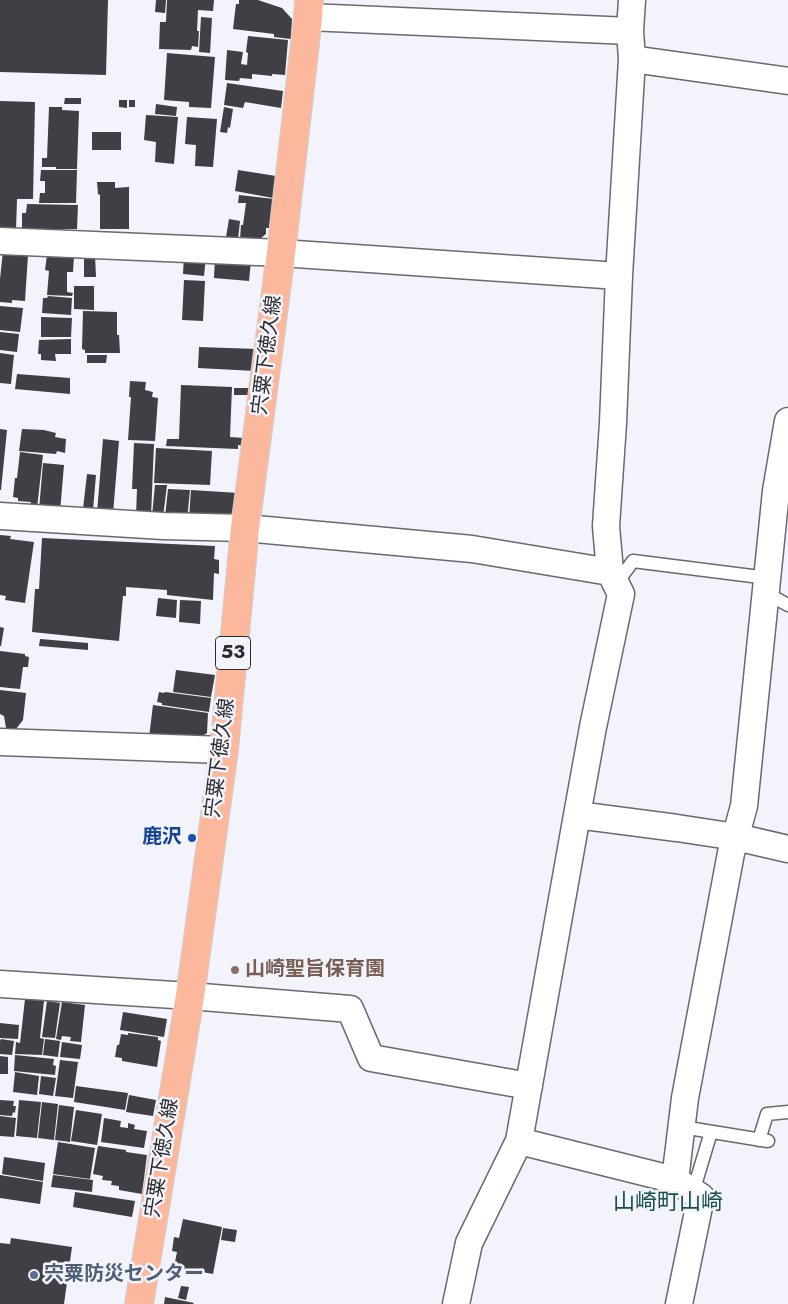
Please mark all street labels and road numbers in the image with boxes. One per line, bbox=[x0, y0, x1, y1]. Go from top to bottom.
street label: 宍粟下徳久線 bbox=[249, 294, 287, 416]
road number: 53 bbox=[216, 636, 250, 670]
street label: 宍粟下徳久線 bbox=[202, 697, 240, 819]
street label: 宍粟下徳久線 bbox=[142, 1097, 184, 1219]

